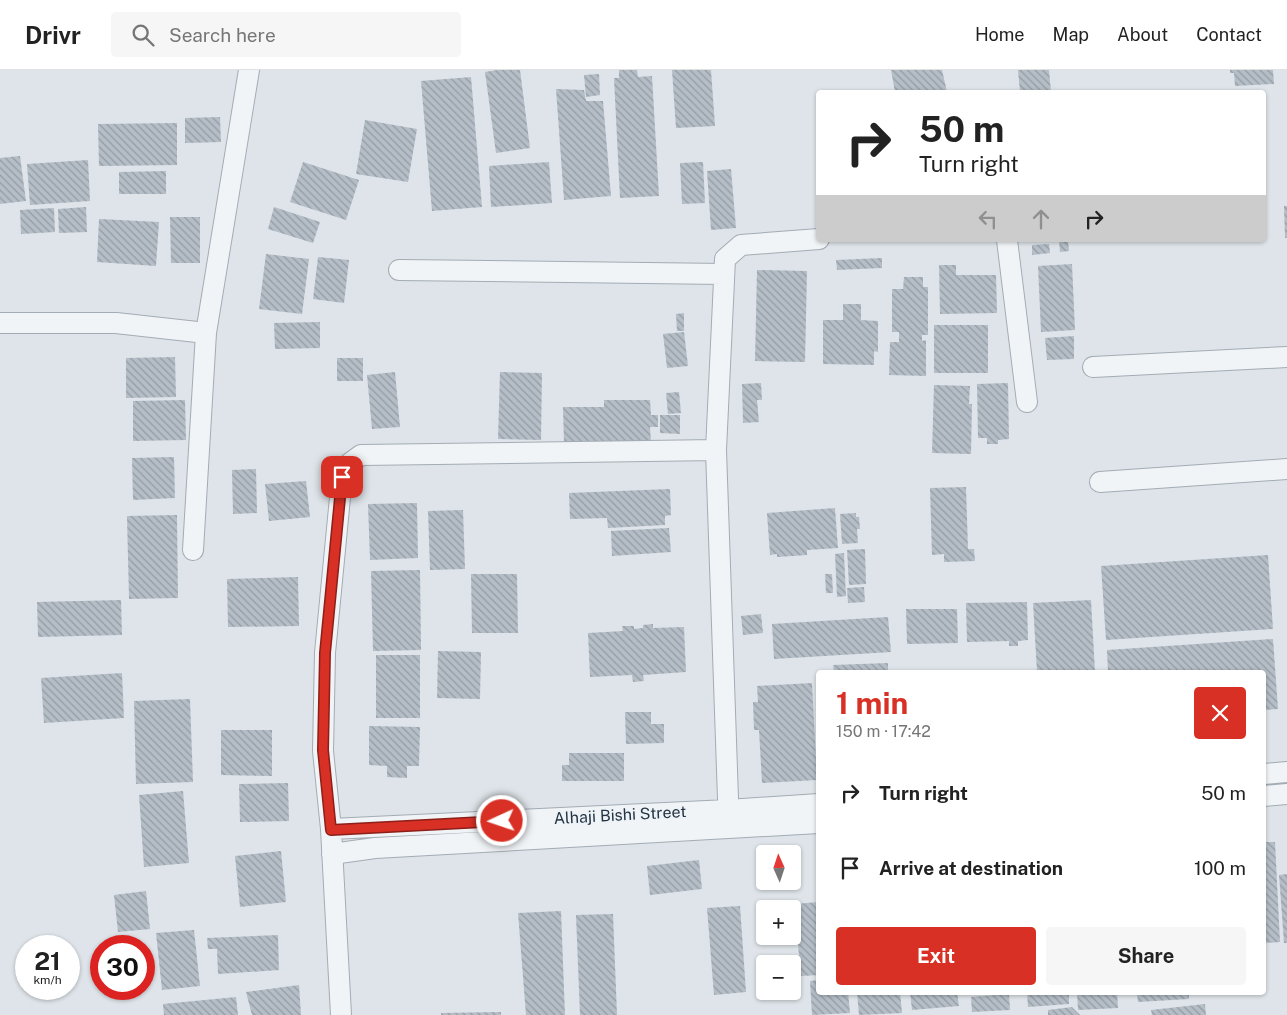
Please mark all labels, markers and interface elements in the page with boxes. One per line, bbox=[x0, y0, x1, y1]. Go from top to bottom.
search box bbox=[111, 12, 461, 57]
text: Drivr bbox=[25, 21, 81, 49]
icon: search bbox=[129, 21, 157, 49]
text: Search here bbox=[169, 24, 276, 46]
text: Home bbox=[975, 24, 1025, 45]
text: Map bbox=[1053, 24, 1089, 45]
text: About bbox=[1117, 24, 1168, 45]
text: Contact bbox=[1196, 24, 1262, 45]
text: 50 m bbox=[919, 109, 1004, 150]
icon: right bbox=[836, 110, 901, 175]
text: Turn right bbox=[919, 151, 1019, 177]
icon: left bbox=[974, 205, 1002, 233]
icon: ahead bbox=[1027, 205, 1055, 233]
icon: right bbox=[1080, 205, 1108, 233]
pin bbox=[321, 456, 363, 498]
icon: arrive bbox=[328, 463, 356, 491]
text: 1 min bbox=[836, 685, 908, 721]
button: close bbox=[1194, 687, 1246, 739]
text: 150 m · 17:42 bbox=[836, 722, 931, 741]
icon: right bbox=[836, 779, 864, 807]
text: Turn right bbox=[879, 782, 968, 804]
text: 50 m bbox=[1201, 782, 1246, 804]
position arrow bbox=[475, 794, 527, 846]
street label: Alhaji Bishi Street bbox=[553, 802, 687, 828]
north arrow bbox=[756, 845, 801, 890]
map controls bbox=[756, 845, 801, 1000]
icon: arrive bbox=[836, 854, 864, 882]
text: Arrive at destination bbox=[879, 857, 1063, 879]
text: 100 m bbox=[1194, 857, 1246, 879]
button: + bbox=[756, 900, 801, 945]
button: Exit bbox=[836, 927, 1036, 985]
button: Share bbox=[1046, 927, 1246, 985]
speed limit sign: 30 bbox=[90, 935, 155, 1000]
text: 21 bbox=[34, 946, 61, 976]
button: − bbox=[756, 955, 801, 1000]
text: km/h bbox=[33, 973, 62, 987]

